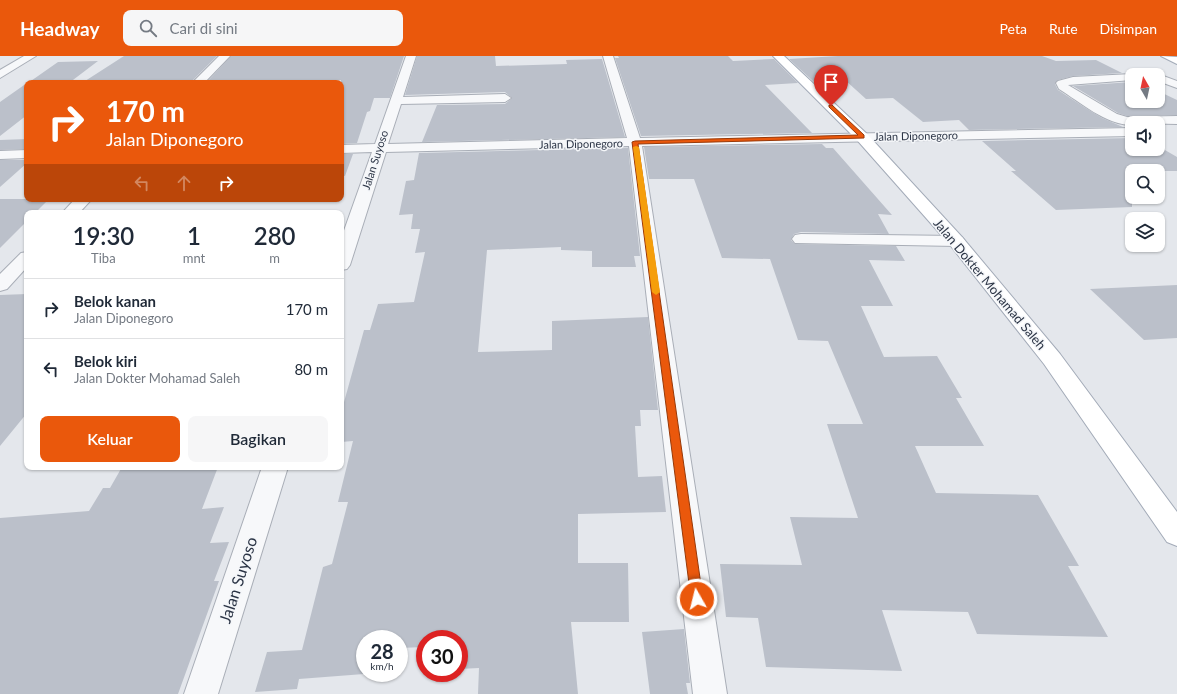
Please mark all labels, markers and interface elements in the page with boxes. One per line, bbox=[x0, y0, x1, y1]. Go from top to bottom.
search box bbox=[123, 10, 403, 46]
text: Headway bbox=[20, 17, 99, 40]
icon: search bbox=[137, 17, 159, 39]
text: Cari di sini bbox=[169, 19, 238, 37]
text: Peta bbox=[1000, 20, 1027, 37]
text: Rute bbox=[1049, 20, 1078, 37]
text: Disimpan bbox=[1100, 20, 1157, 37]
pin bbox=[814, 65, 848, 106]
north arrow bbox=[1125, 68, 1165, 108]
map controls bbox=[1125, 68, 1165, 252]
icon: arrive bbox=[820, 71, 842, 93]
text: 170 m bbox=[106, 94, 185, 128]
icon: right bbox=[40, 96, 92, 148]
button: sound bbox=[1125, 116, 1165, 156]
text: Jalan Diponegoro bbox=[106, 128, 244, 150]
street label: Jalan Diponegoro bbox=[874, 128, 958, 143]
street label: Jalan Suyoso bbox=[359, 129, 390, 191]
street label: Jalan Diponegoro bbox=[539, 136, 623, 151]
button: search bbox=[1125, 164, 1165, 204]
icon: left bbox=[131, 172, 153, 194]
icon: ahead bbox=[173, 172, 195, 194]
icon: right bbox=[215, 172, 237, 194]
button: layers bbox=[1125, 212, 1165, 252]
street label: Jalan Dokter Mohamad Saleh bbox=[930, 215, 1050, 353]
text: 19:30 bbox=[72, 221, 134, 250]
text: 1 bbox=[187, 221, 201, 250]
text: 280 bbox=[254, 221, 295, 250]
text: Tiba bbox=[91, 250, 116, 266]
text: mnt bbox=[183, 250, 205, 266]
text: m bbox=[269, 250, 280, 266]
text: Belok kanan bbox=[74, 292, 156, 310]
icon: right bbox=[40, 298, 62, 320]
text: 170 m bbox=[286, 300, 328, 318]
text: Jalan Diponegoro bbox=[74, 310, 173, 326]
text: Belok kiri bbox=[74, 352, 137, 370]
icon: left bbox=[40, 358, 62, 380]
text: 80 m bbox=[294, 360, 328, 378]
text: Jalan Dokter Mohamad Saleh bbox=[74, 370, 240, 386]
button: Keluar bbox=[40, 416, 180, 462]
button: Bagikan bbox=[188, 416, 328, 462]
street label: Jalan Suyoso bbox=[215, 534, 260, 625]
position arrow bbox=[676, 578, 718, 620]
speed limit sign: 30 bbox=[416, 630, 468, 682]
text: 28 bbox=[370, 639, 394, 663]
text: km/h bbox=[370, 660, 394, 672]

